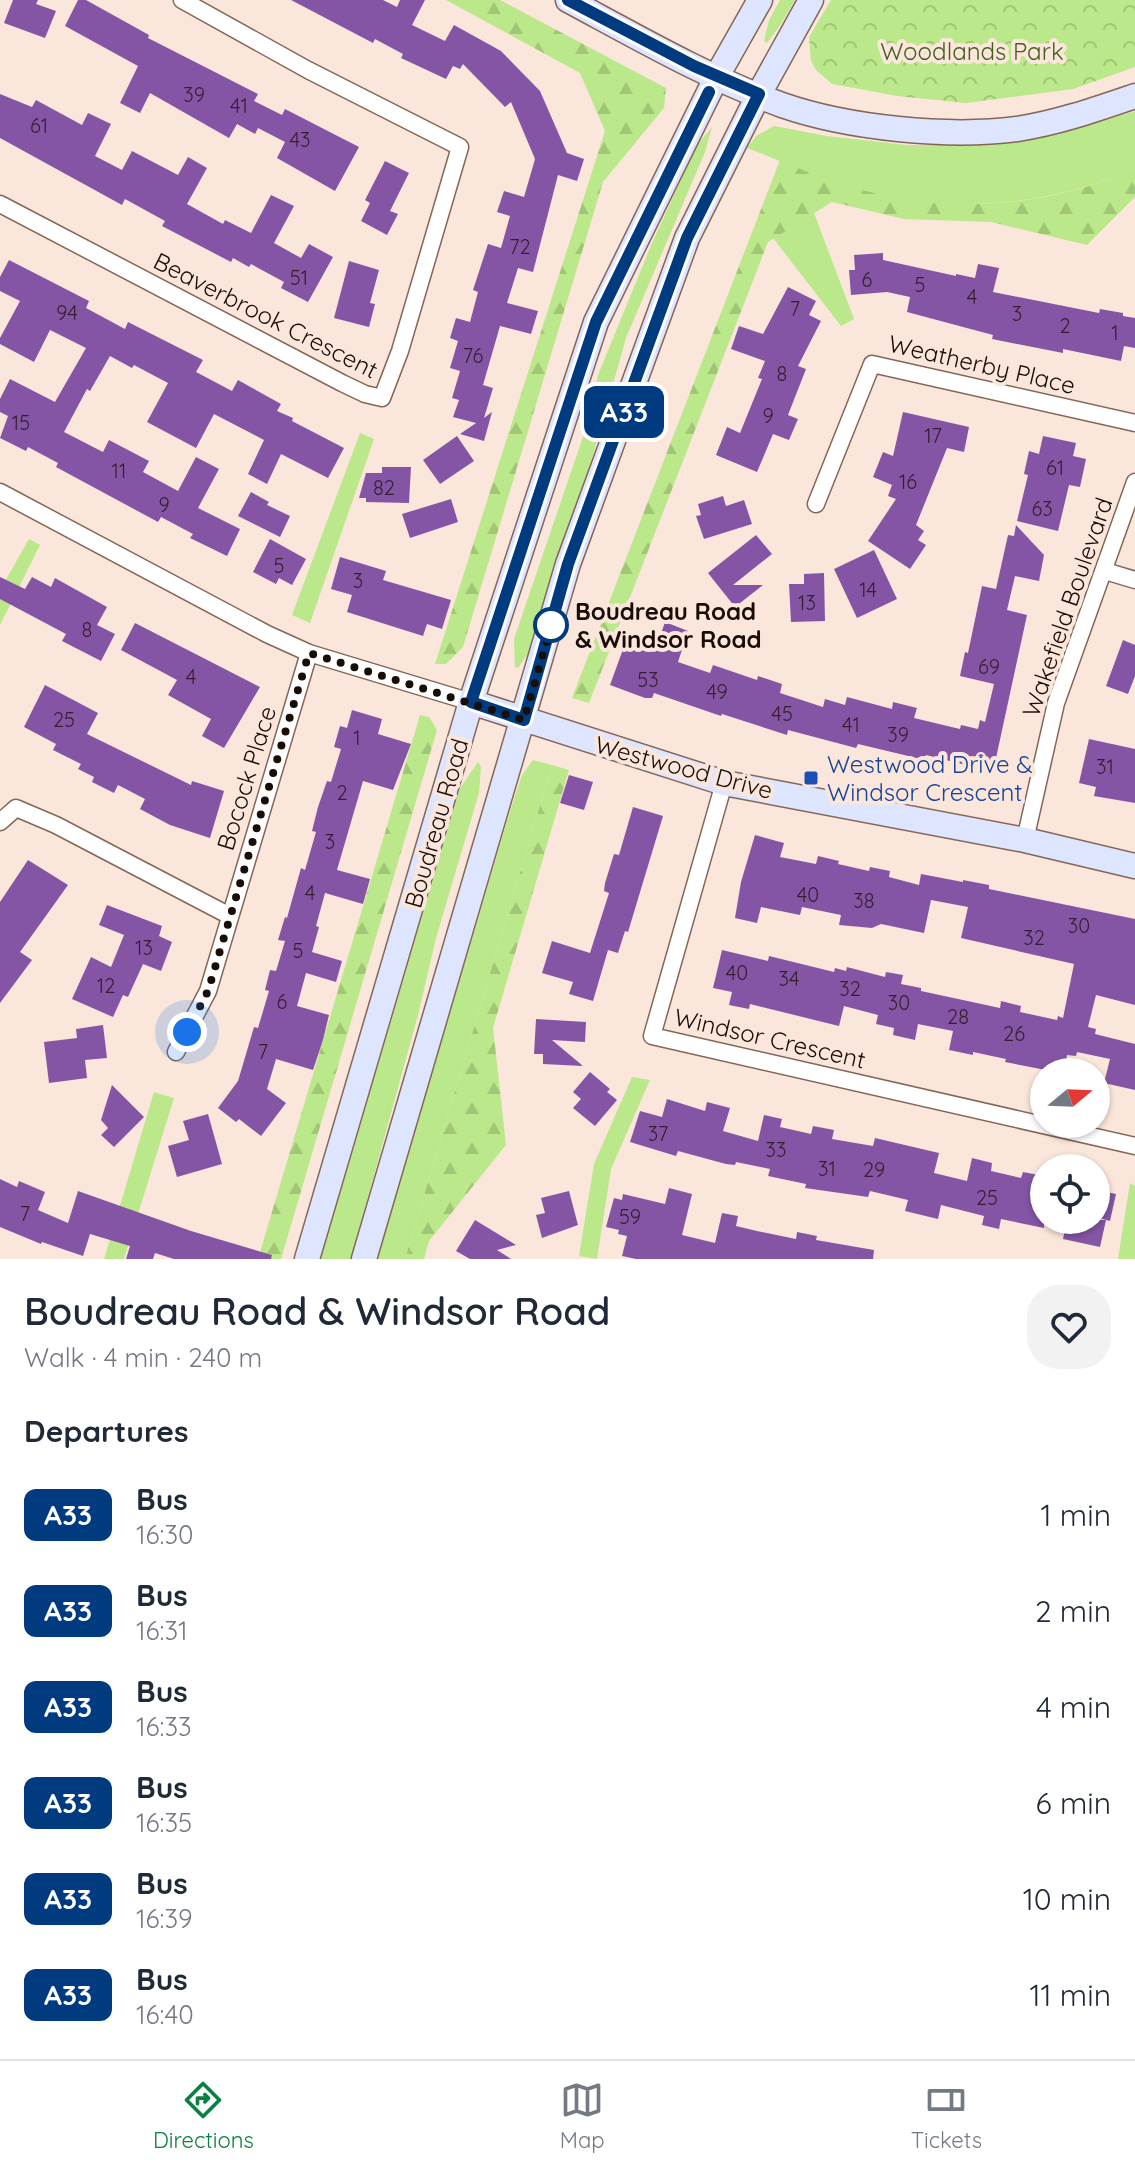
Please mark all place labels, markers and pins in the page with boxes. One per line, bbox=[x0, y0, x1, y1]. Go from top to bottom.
place label: Boudreau Road & Windsor Road bbox=[575, 596, 762, 654]
marker: Boudreau Road & Windsor Road bbox=[534, 608, 568, 642]
place label: Westwood Drive & Windsor Crescent bbox=[827, 749, 1033, 807]
marker: Westwood Drive & Windsor Crescent bbox=[802, 769, 820, 787]

